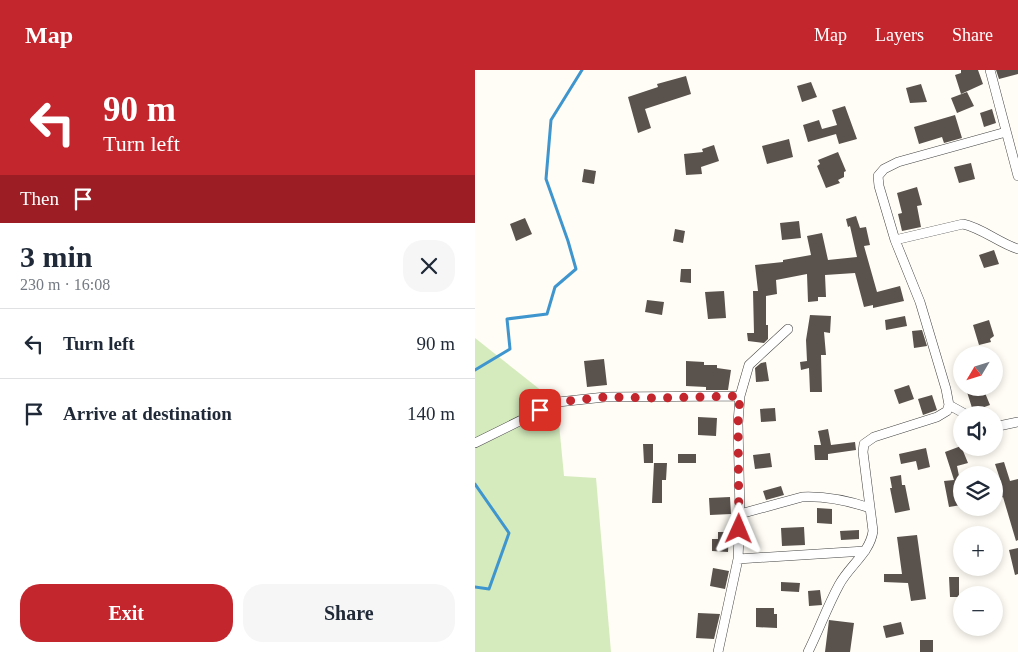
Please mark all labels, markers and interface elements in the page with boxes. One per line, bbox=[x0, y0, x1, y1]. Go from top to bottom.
text: Map bbox=[25, 22, 73, 48]
text: Map bbox=[814, 25, 847, 45]
text: Layers bbox=[875, 25, 924, 45]
text: Share bbox=[952, 25, 993, 45]
icon: left bbox=[20, 90, 85, 155]
text: 90 m bbox=[103, 90, 176, 129]
text: Turn left bbox=[103, 131, 180, 156]
icon: arrive bbox=[69, 185, 97, 213]
text: Then bbox=[20, 188, 59, 209]
text: 3 min bbox=[20, 240, 93, 273]
button: close bbox=[403, 240, 455, 292]
text: 230 m · 16:08 bbox=[20, 276, 110, 293]
icon: left bbox=[20, 330, 48, 358]
text: Turn left bbox=[63, 333, 135, 354]
text: 90 m bbox=[416, 333, 455, 354]
north arrow bbox=[953, 346, 1003, 396]
map controls bbox=[953, 346, 1003, 636]
pin bbox=[519, 389, 561, 431]
icon: arrive bbox=[526, 396, 554, 424]
icon: arrive bbox=[20, 400, 48, 428]
text: Arrive at destination bbox=[63, 403, 232, 424]
text: 140 m bbox=[407, 403, 455, 424]
button: sound bbox=[953, 406, 1003, 456]
button: layers bbox=[953, 466, 1003, 516]
position arrow bbox=[712, 502, 764, 554]
button: + bbox=[953, 526, 1003, 576]
button: Exit bbox=[20, 584, 233, 642]
button: Share bbox=[243, 584, 455, 642]
button: − bbox=[953, 586, 1003, 636]

